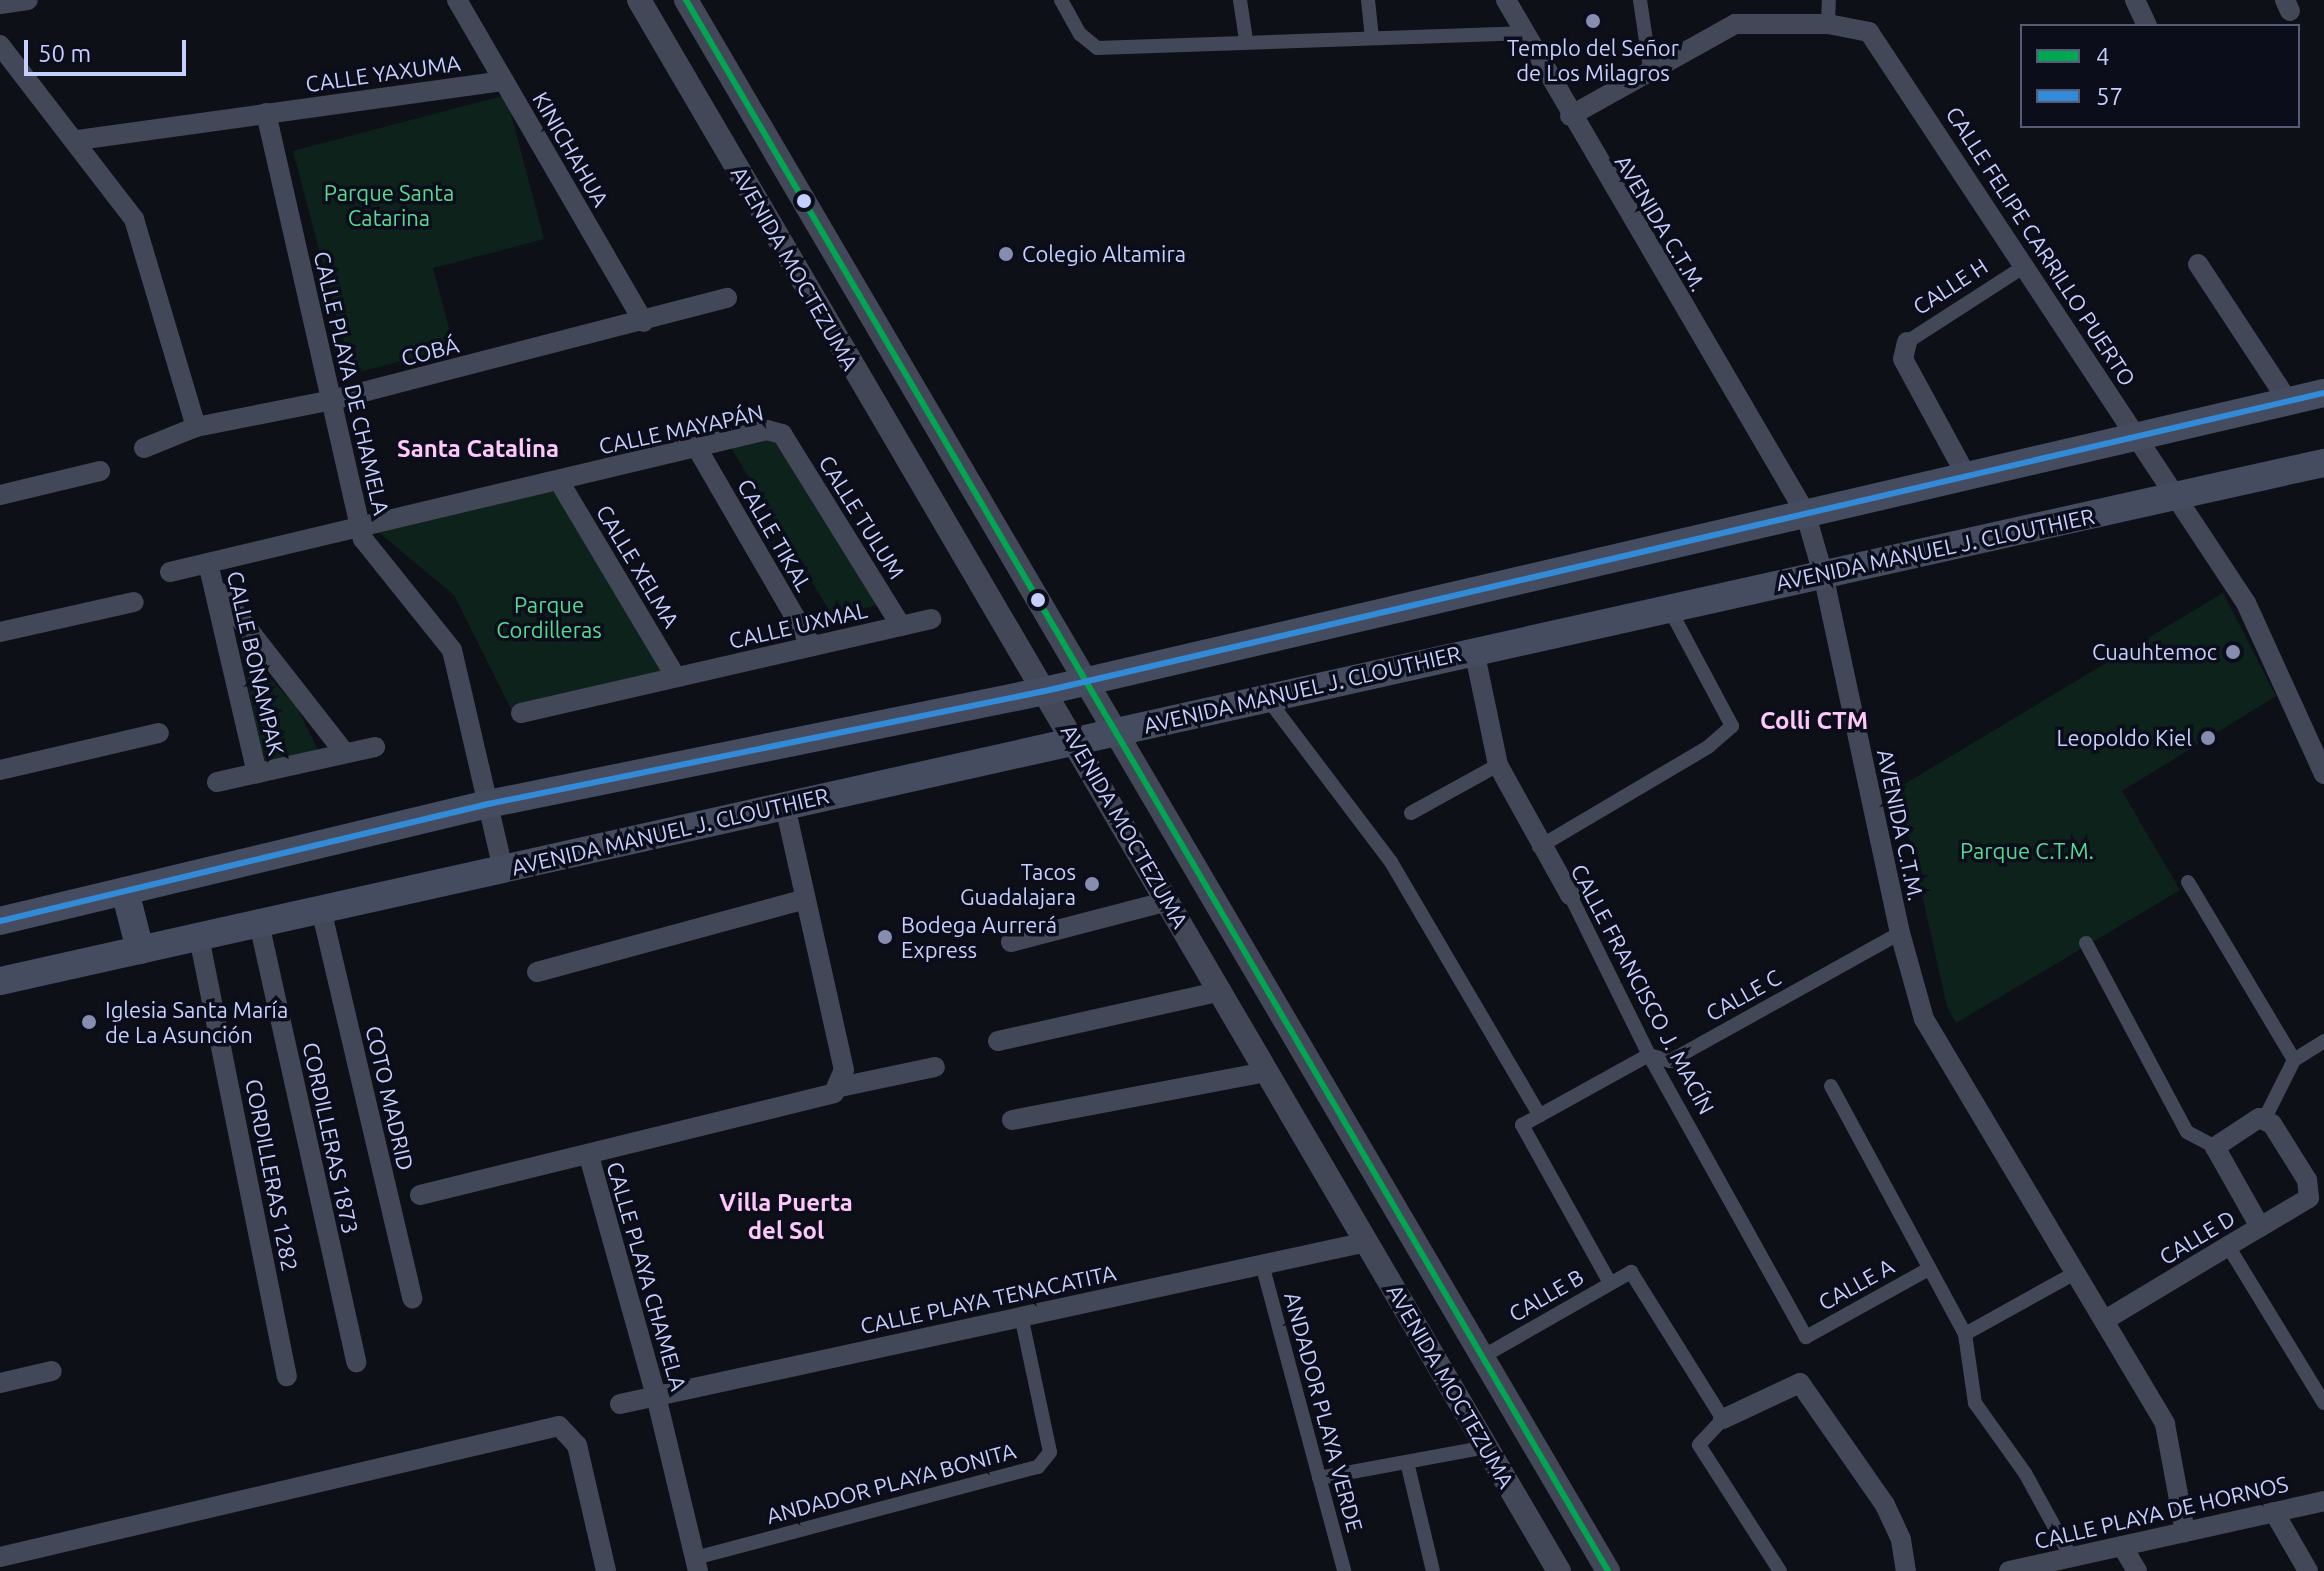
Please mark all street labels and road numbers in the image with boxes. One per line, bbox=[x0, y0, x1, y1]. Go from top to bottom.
street label: CALLE YAXUMA bbox=[304, 49, 462, 97]
street label: KINICHAHUA bbox=[528, 87, 614, 211]
street label: CALLE FELIPE CARRILLO PUERTO bbox=[1941, 101, 2141, 391]
street label: AVENIDA C.T.M. bbox=[1610, 150, 1712, 296]
street label: AVENIDA MOCTEZUMA bbox=[726, 161, 864, 375]
street label: CALLE PLAYA DE CHAMELA bbox=[309, 249, 395, 517]
street label: CALLE H bbox=[1908, 252, 1992, 320]
street label: COBÁ bbox=[398, 331, 462, 371]
street label: CALLE MAYAPÁN bbox=[596, 399, 766, 459]
street label: CALLE TULUM bbox=[814, 450, 910, 584]
street label: CALLE TIKAL bbox=[732, 474, 818, 596]
street label: CALLE XELMA bbox=[591, 500, 685, 632]
street label: AVENIDA MANUEL J. CLOUTHIER bbox=[1773, 502, 2097, 596]
street label: CALLE BONAMPAK bbox=[222, 568, 290, 758]
street label: CALLE UXMAL bbox=[726, 596, 870, 654]
street label: AVENIDA MANUEL J. CLOUTHIER bbox=[1141, 640, 1463, 738]
street label: AVENIDA MOCTEZUMA bbox=[1056, 719, 1194, 933]
street label: AVENIDA C.T.M. bbox=[1872, 747, 1930, 903]
street label: AVENIDA MANUEL J. CLOUTHIER bbox=[509, 782, 831, 880]
street label: CALLE FRANCISCO J. MACÍN bbox=[1566, 860, 1720, 1118]
street label: CALLE C bbox=[1701, 964, 1785, 1026]
street label: COTO MADRID bbox=[361, 1023, 419, 1173]
street label: CORDILLERAS 1873 bbox=[298, 1040, 364, 1236]
street label: CORDILLERAS 1282 bbox=[240, 1077, 304, 1273]
street label: CALLE PLAYA CHAMELA bbox=[602, 1158, 692, 1394]
street label: CALLE D bbox=[2154, 1204, 2240, 1270]
street label: CALLE A bbox=[1814, 1252, 1898, 1316]
street label: CALLE PLAYA TENACATITA bbox=[858, 1259, 1118, 1339]
street label: CALLE B bbox=[1504, 1263, 1588, 1327]
street label: AVENIDA MOCTEZUMA bbox=[1382, 1279, 1520, 1493]
street label: ANDADOR PLAYA VERDE bbox=[1279, 1289, 1369, 1535]
street label: ANDADOR PLAYA BONITA bbox=[764, 1437, 1018, 1529]
street label: CALLE PLAYA DE HORNOS bbox=[2032, 1470, 2290, 1554]

